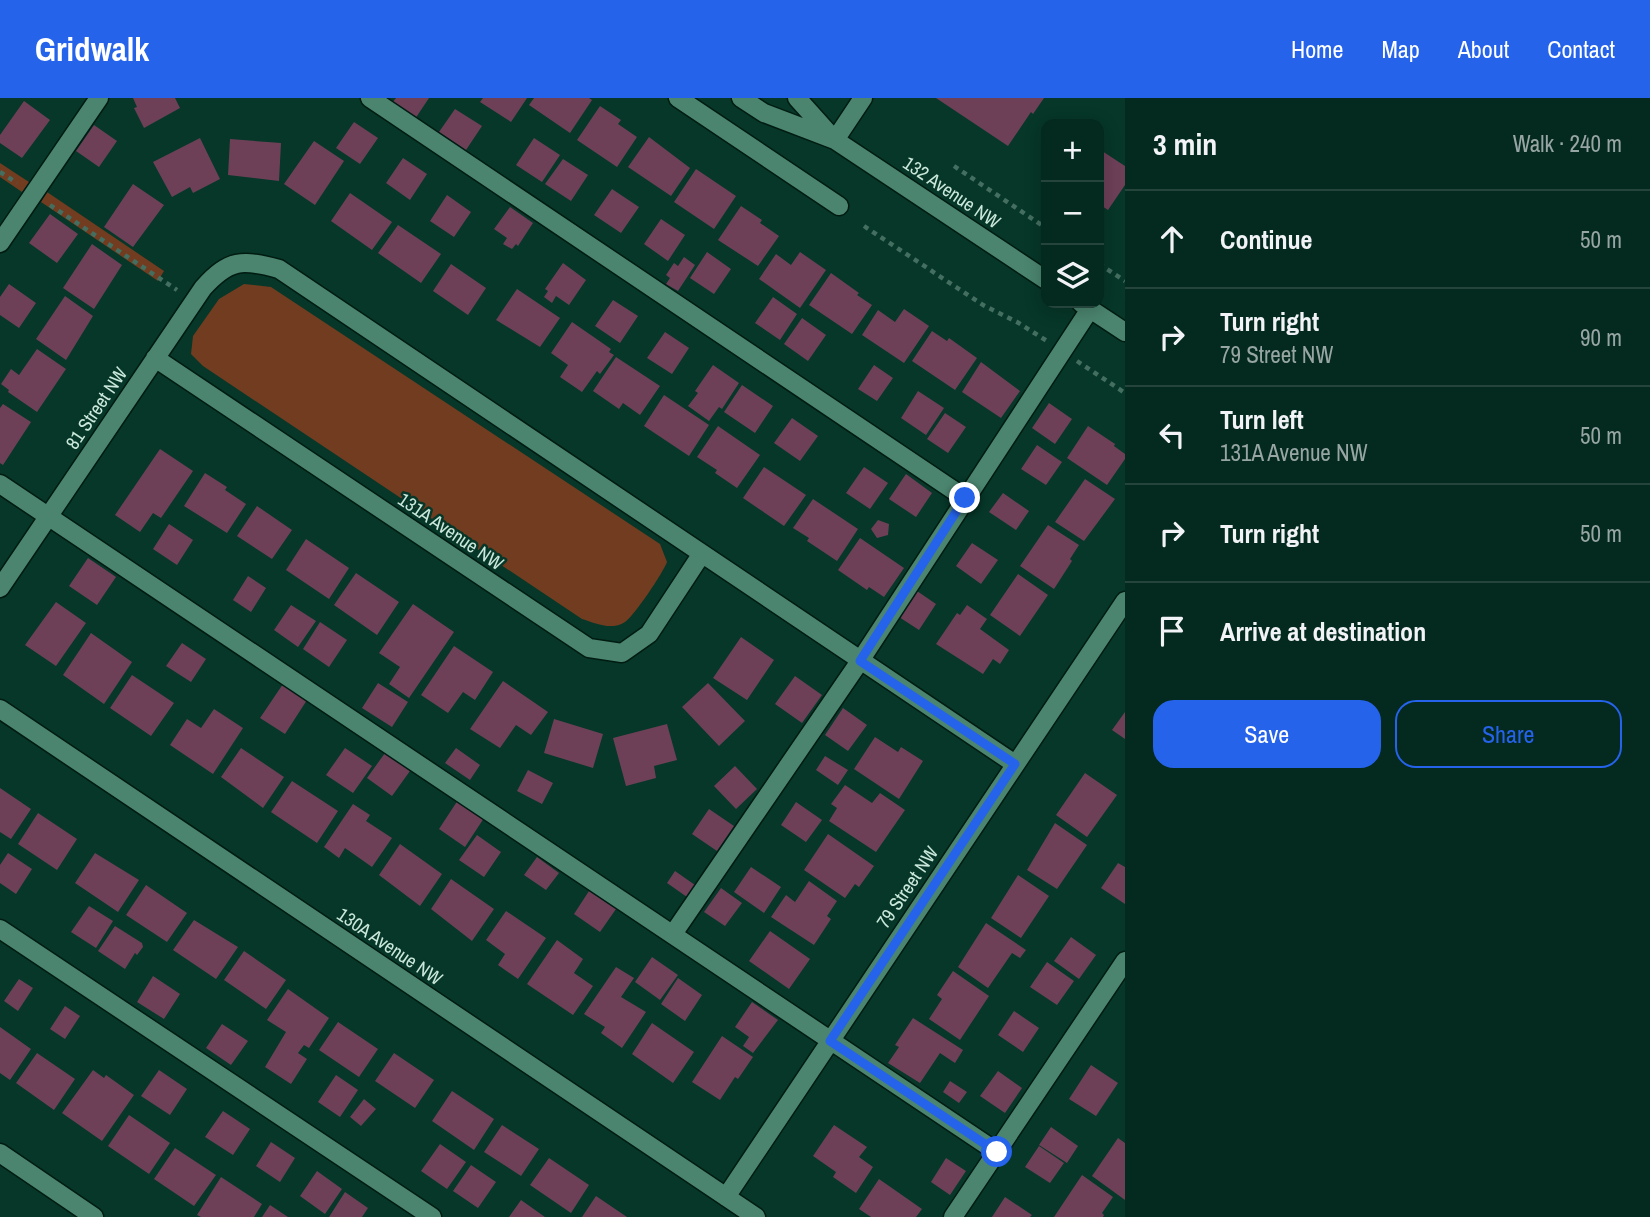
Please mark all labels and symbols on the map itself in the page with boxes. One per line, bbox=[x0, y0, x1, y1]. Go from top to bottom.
street label: 132 Avenue NW bbox=[898, 150, 1006, 234]
street label: 81 Street NW bbox=[59, 362, 133, 454]
route end bbox=[949, 482, 980, 513]
street label: 131A Avenue NW bbox=[393, 486, 509, 576]
street label: 79 Street NW bbox=[870, 841, 944, 933]
street label: 130A Avenue NW bbox=[332, 901, 448, 991]
route start bbox=[981, 1136, 1012, 1167]

